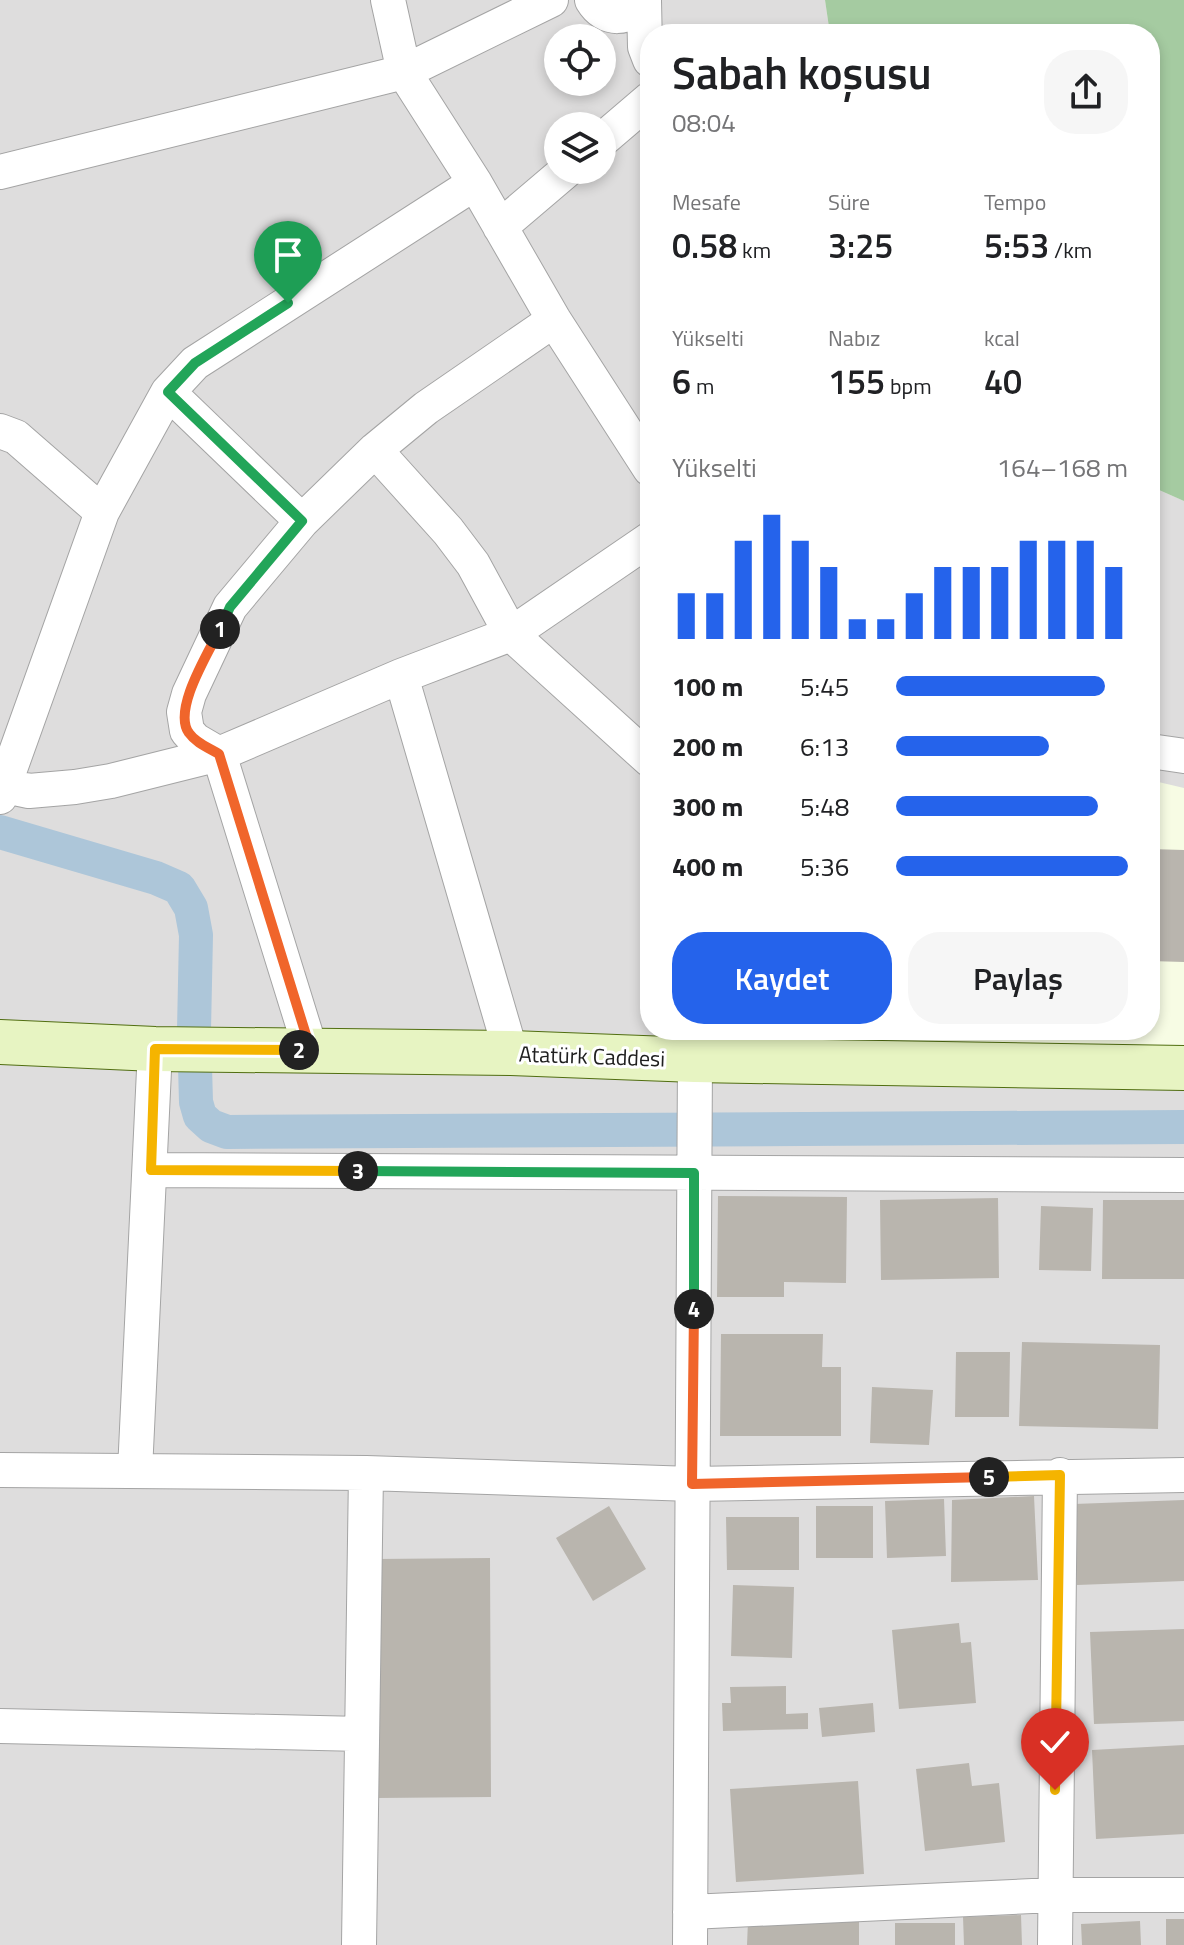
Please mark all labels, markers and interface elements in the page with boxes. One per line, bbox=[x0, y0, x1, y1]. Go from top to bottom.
map controls bbox=[544, 24, 616, 184]
button: locate bbox=[544, 24, 616, 96]
text: Sabah koşusu bbox=[672, 39, 932, 106]
button: share bbox=[1044, 50, 1128, 134]
text: 08:04 bbox=[672, 103, 736, 142]
button: layers bbox=[544, 112, 616, 184]
text: Mesafe bbox=[672, 185, 741, 219]
text: Süre bbox=[828, 185, 870, 219]
text: Tempo bbox=[984, 185, 1046, 219]
text: 0.58 bbox=[672, 219, 737, 271]
text: 3:25 bbox=[828, 219, 893, 271]
text: 5:53 bbox=[984, 219, 1049, 271]
pin bbox=[254, 221, 322, 303]
icon: arrive bbox=[266, 233, 310, 277]
text: km bbox=[737, 233, 771, 267]
text: /km bbox=[1049, 233, 1092, 267]
text: Yükselti bbox=[672, 321, 744, 355]
text: Nabız bbox=[828, 321, 880, 355]
text: kcal bbox=[984, 321, 1020, 355]
text: 6 bbox=[672, 355, 691, 407]
text: 155 bbox=[828, 355, 885, 407]
text: 40 bbox=[984, 355, 1022, 407]
text: m bbox=[691, 369, 714, 403]
text: bpm bbox=[885, 369, 932, 403]
text: Yükselti bbox=[672, 448, 757, 487]
text: 164–168 m bbox=[997, 448, 1128, 487]
pin: 1 bbox=[200, 609, 240, 649]
text: 1 bbox=[214, 612, 226, 646]
text: 100 m bbox=[672, 667, 743, 706]
text: 5:45 bbox=[800, 667, 849, 706]
text: 200 m bbox=[672, 727, 743, 766]
text: 6:13 bbox=[800, 727, 849, 766]
text: 300 m bbox=[672, 787, 743, 826]
text: 5:48 bbox=[800, 787, 849, 826]
text: 400 m bbox=[672, 847, 743, 886]
text: 5:36 bbox=[800, 847, 849, 886]
button: Kaydet bbox=[672, 932, 892, 1024]
button: Paylaş bbox=[908, 932, 1128, 1024]
pin: 2 bbox=[279, 1030, 319, 1070]
text: 2 bbox=[293, 1033, 305, 1067]
street label: Atatürk Caddesi bbox=[518, 1036, 666, 1076]
pin: 3 bbox=[338, 1151, 378, 1191]
text: 3 bbox=[352, 1154, 364, 1188]
pin: 4 bbox=[674, 1289, 714, 1329]
text: 4 bbox=[688, 1292, 700, 1326]
pin: 5 bbox=[969, 1457, 1009, 1497]
text: 5 bbox=[983, 1460, 995, 1494]
pin bbox=[1021, 1708, 1089, 1790]
icon: check bbox=[1033, 1720, 1077, 1764]

